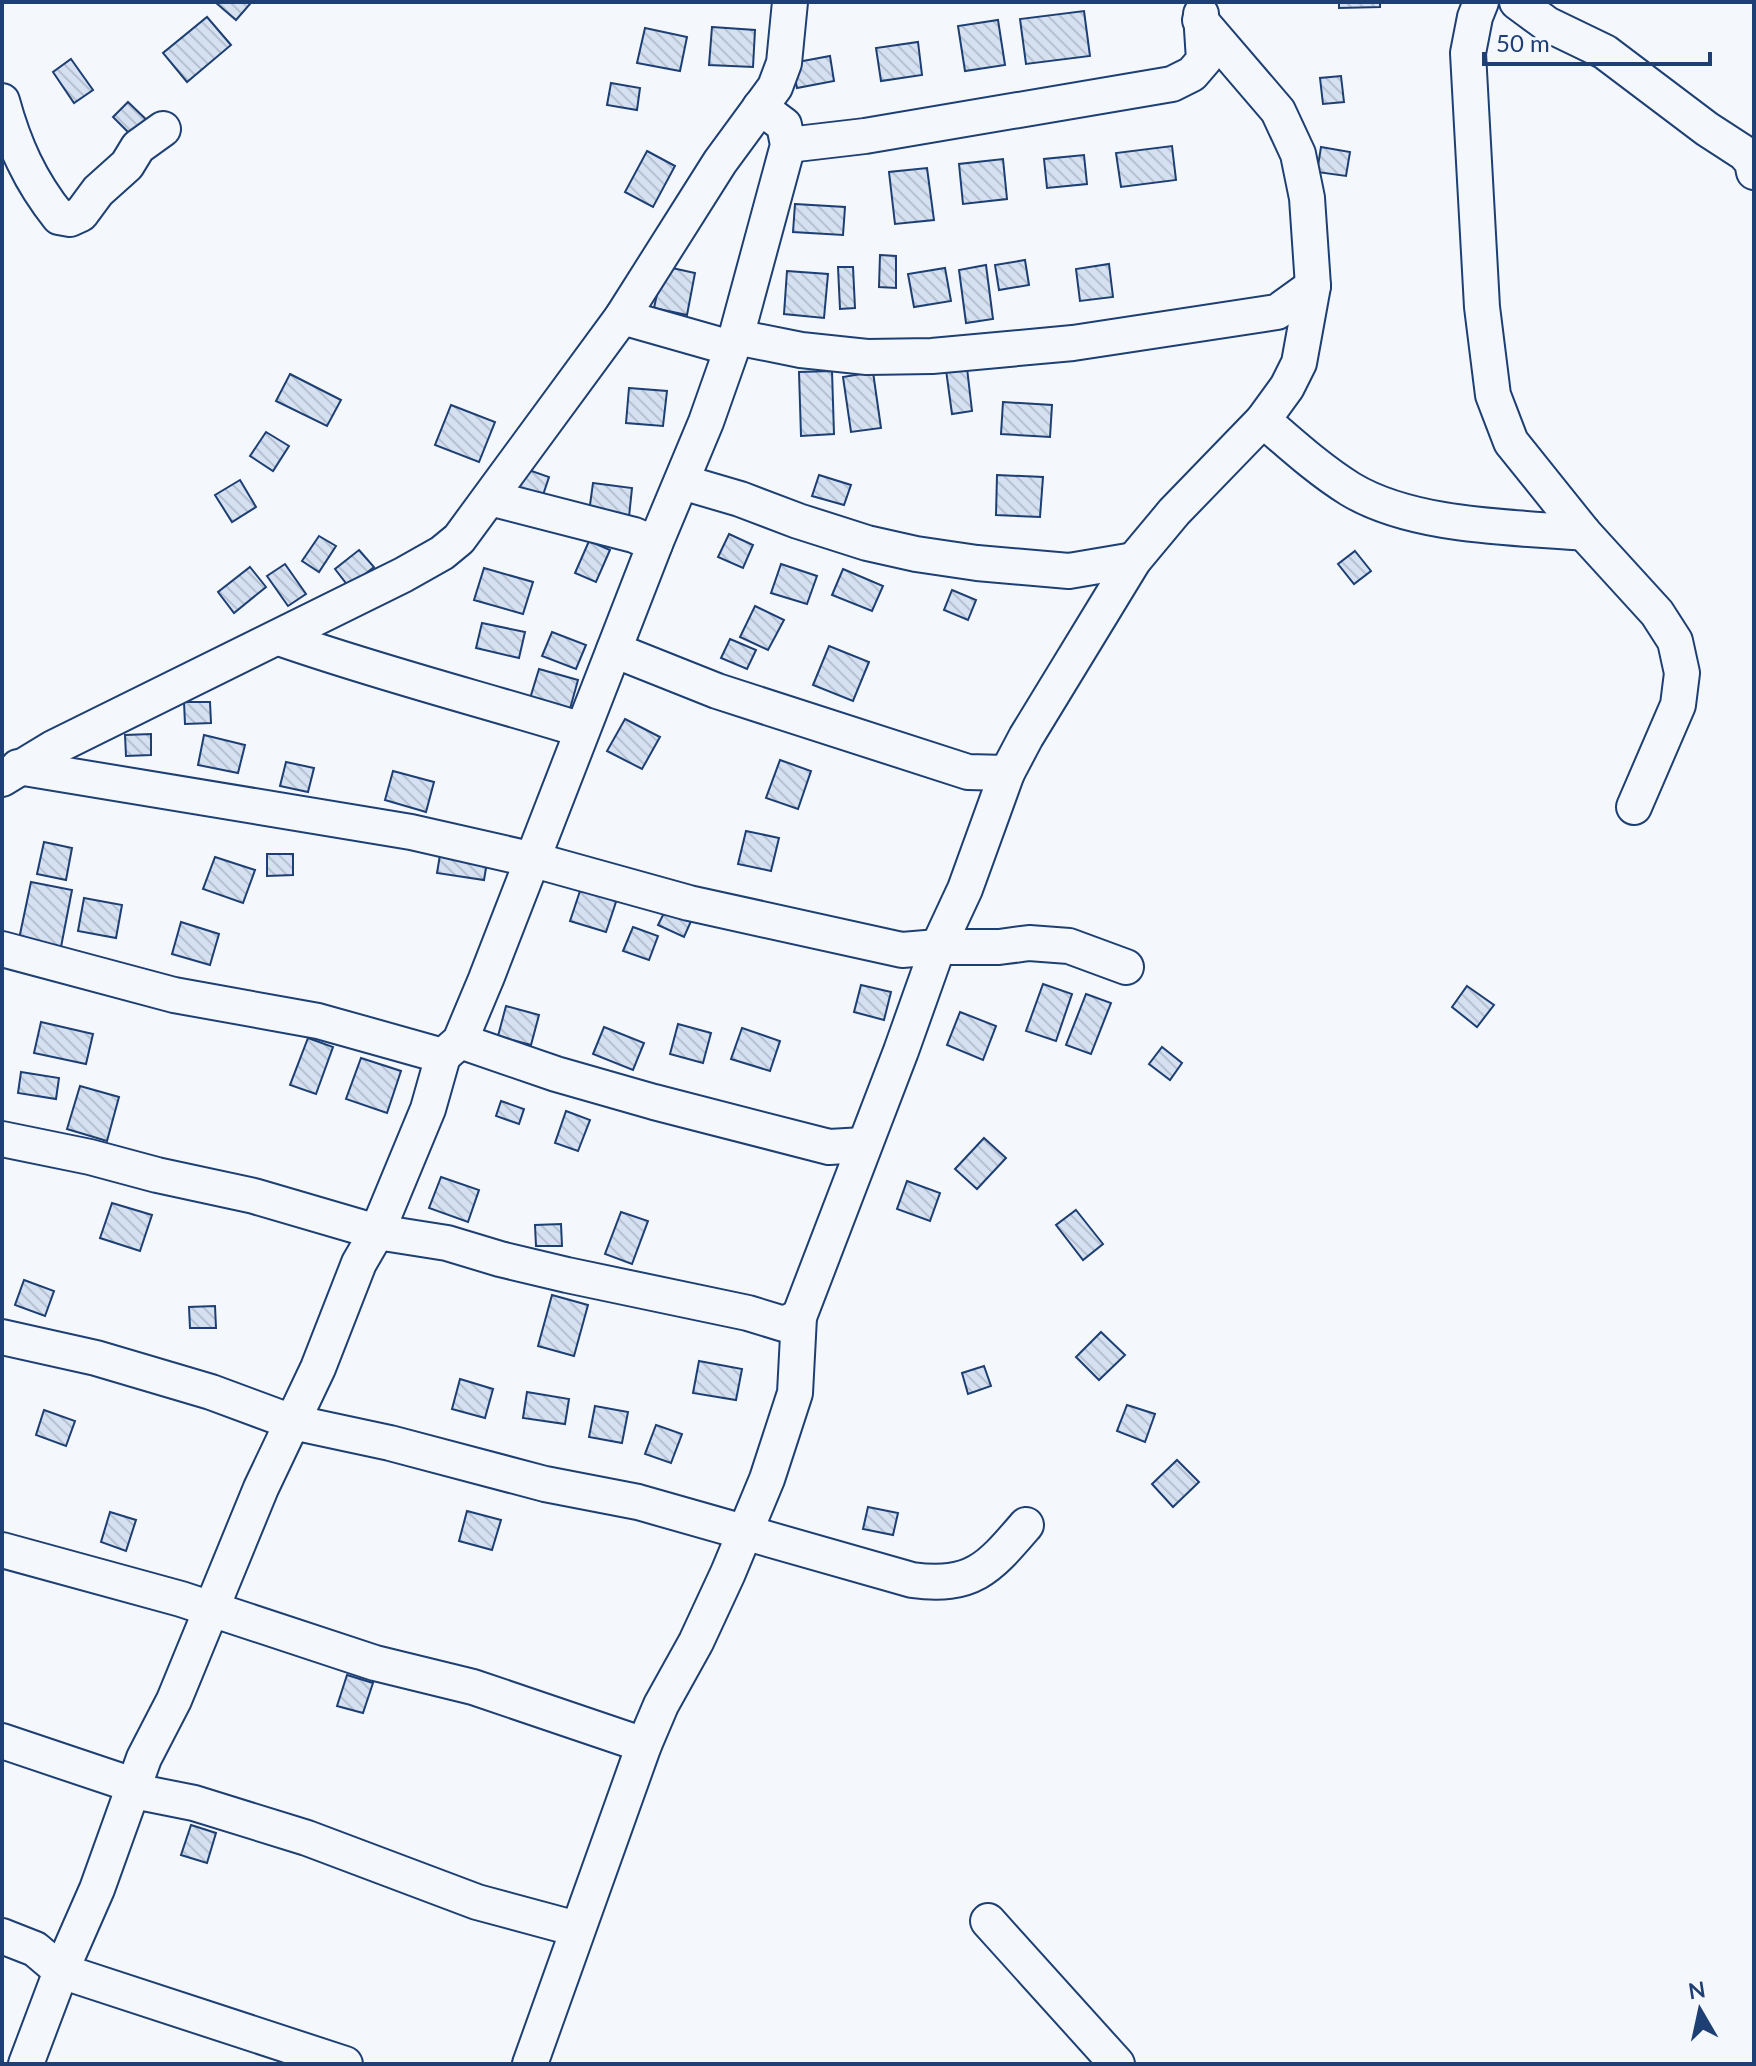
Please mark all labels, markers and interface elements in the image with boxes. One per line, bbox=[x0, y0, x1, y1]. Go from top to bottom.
scale bar bbox=[1484, 16, 1710, 66]
text: 50 m bbox=[1496, 28, 1550, 57]
north arrow bbox=[1660, 1970, 1740, 2050]
text: N bbox=[1686, 1975, 1707, 2004]

